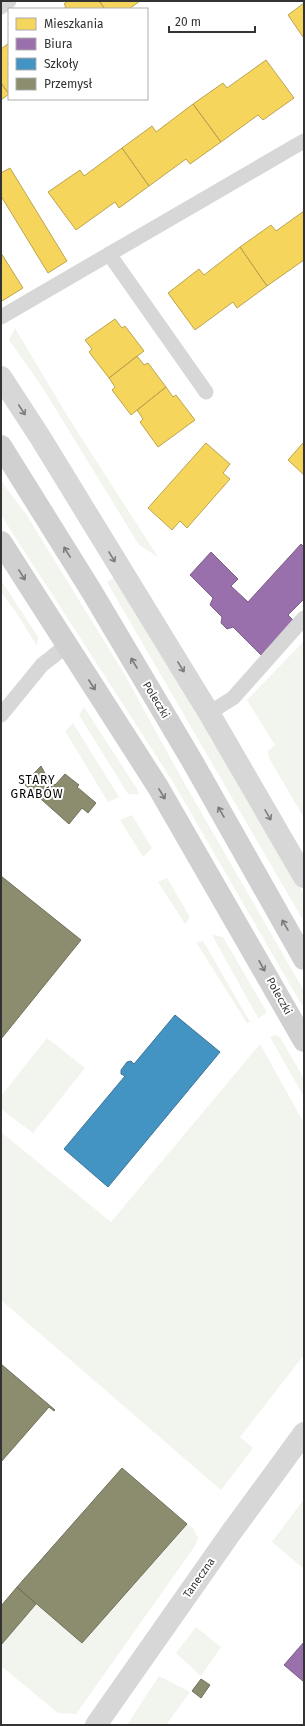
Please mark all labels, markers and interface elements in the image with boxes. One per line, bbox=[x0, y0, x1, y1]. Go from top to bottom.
legend bbox=[8, 8, 148, 100]
scale bar bbox=[169, 8, 255, 34]
text: 20 m bbox=[175, 15, 201, 29]
text: Mieszkania bbox=[44, 17, 104, 31]
text: Biura bbox=[44, 37, 72, 51]
text: Szkoły bbox=[44, 57, 78, 71]
text: Przemysł bbox=[44, 77, 92, 91]
one-way arrow bbox=[18, 404, 26, 415]
one-way arrow bbox=[63, 547, 71, 558]
one-way arrow bbox=[108, 551, 116, 562]
one-way arrow bbox=[18, 570, 26, 581]
one-way arrow bbox=[129, 657, 137, 669]
one-way arrow bbox=[177, 661, 185, 673]
one-way arrow bbox=[88, 679, 96, 690]
street label: Poleczki bbox=[140, 679, 172, 721]
district label: STARY GRABÓW bbox=[10, 773, 64, 801]
one-way arrow bbox=[159, 788, 167, 800]
one-way arrow bbox=[216, 806, 224, 818]
one-way arrow bbox=[264, 809, 272, 820]
one-way arrow bbox=[280, 919, 288, 931]
one-way arrow bbox=[258, 960, 266, 972]
street label: Poleczki bbox=[264, 975, 294, 1017]
street label: Taneczna bbox=[180, 1555, 218, 1601]

